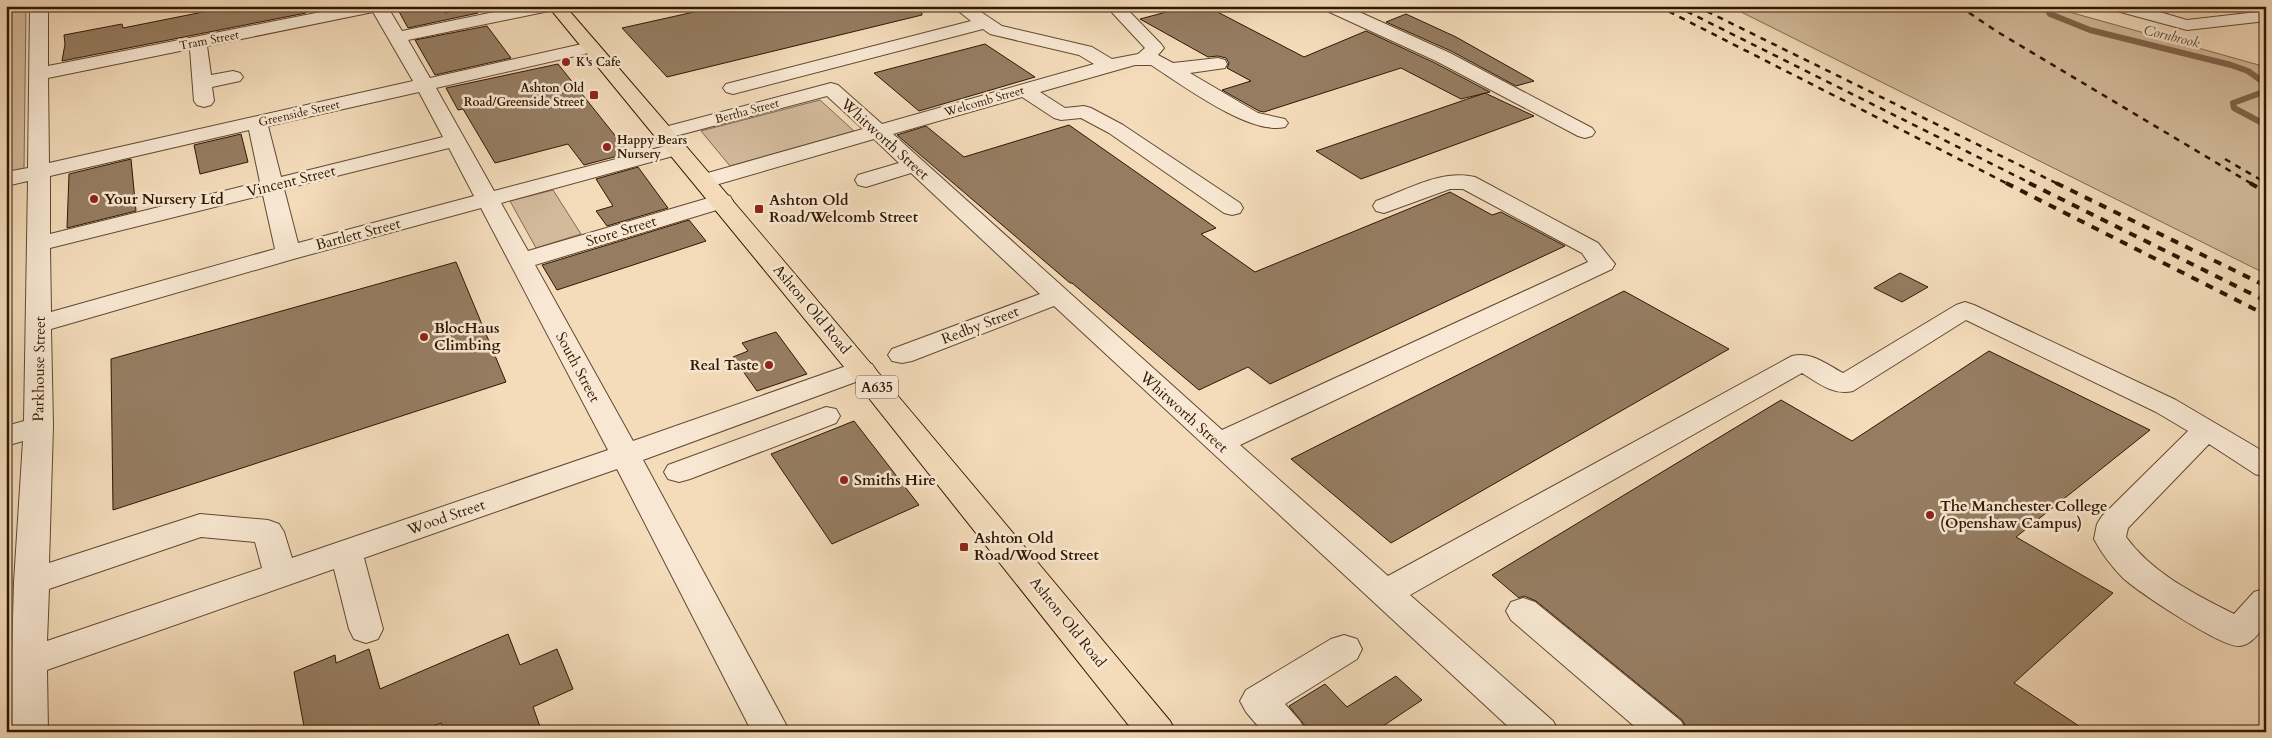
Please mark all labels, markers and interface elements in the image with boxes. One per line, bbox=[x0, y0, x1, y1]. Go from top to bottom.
water label: Cornbrook bbox=[2142, 20, 2202, 53]
street label: Tram Street bbox=[178, 26, 240, 54]
place label: K's Cafe bbox=[576, 54, 621, 70]
marker: K's Cafe bbox=[560, 56, 572, 68]
place label: Ashton Old Road/Greenside Street bbox=[464, 80, 585, 110]
street label: Welcomb Street bbox=[941, 82, 1026, 120]
marker: Ashton Old Road/Greenside Street bbox=[588, 89, 600, 101]
street label: Whitworth Street bbox=[836, 93, 934, 184]
street label: Bertha Street bbox=[713, 95, 781, 127]
street label: Greenside Street bbox=[257, 96, 341, 130]
place label: Happy Bears Nursery bbox=[617, 132, 687, 162]
marker: Happy Bears Nursery bbox=[601, 141, 613, 153]
street label: Vincent Street bbox=[245, 160, 338, 202]
place label: Your Nursery Ltd bbox=[104, 189, 224, 209]
place label: Ashton Old Road/Welcomb Street bbox=[769, 190, 919, 227]
marker: Your Nursery Ltd bbox=[88, 193, 100, 205]
marker: Ashton Old Road/Welcomb Street bbox=[753, 203, 765, 215]
street label: Store Street bbox=[583, 211, 659, 251]
street label: Bartlett Street bbox=[313, 213, 403, 255]
street label: Ashton Old Road bbox=[769, 260, 855, 358]
street label: Redby Street bbox=[938, 301, 1022, 349]
street label: Parkhouse Street bbox=[28, 316, 50, 422]
place label: BlocHaus Climbing bbox=[434, 318, 501, 355]
street label: South Street bbox=[551, 328, 605, 406]
marker: BlocHaus Climbing bbox=[418, 331, 430, 343]
place label: Real Taste bbox=[690, 355, 759, 375]
marker: Real Taste bbox=[763, 359, 775, 371]
street label: Whitworth Street bbox=[1135, 366, 1233, 457]
road number: A635 bbox=[856, 376, 898, 398]
place label: Smiths Hire bbox=[854, 470, 936, 490]
marker: Smiths Hire bbox=[838, 474, 850, 486]
street label: Wood Street bbox=[404, 494, 488, 540]
place label: The Manchester College (Openshaw Campus) bbox=[1940, 496, 2107, 533]
marker: The Manchester College (Openshaw Campus) bbox=[1924, 509, 1936, 521]
place label: Ashton Old Road/Wood Street bbox=[974, 528, 1100, 565]
marker: Ashton Old Road/Wood Street bbox=[958, 541, 970, 553]
street label: Ashton Old Road bbox=[1025, 573, 1111, 671]

